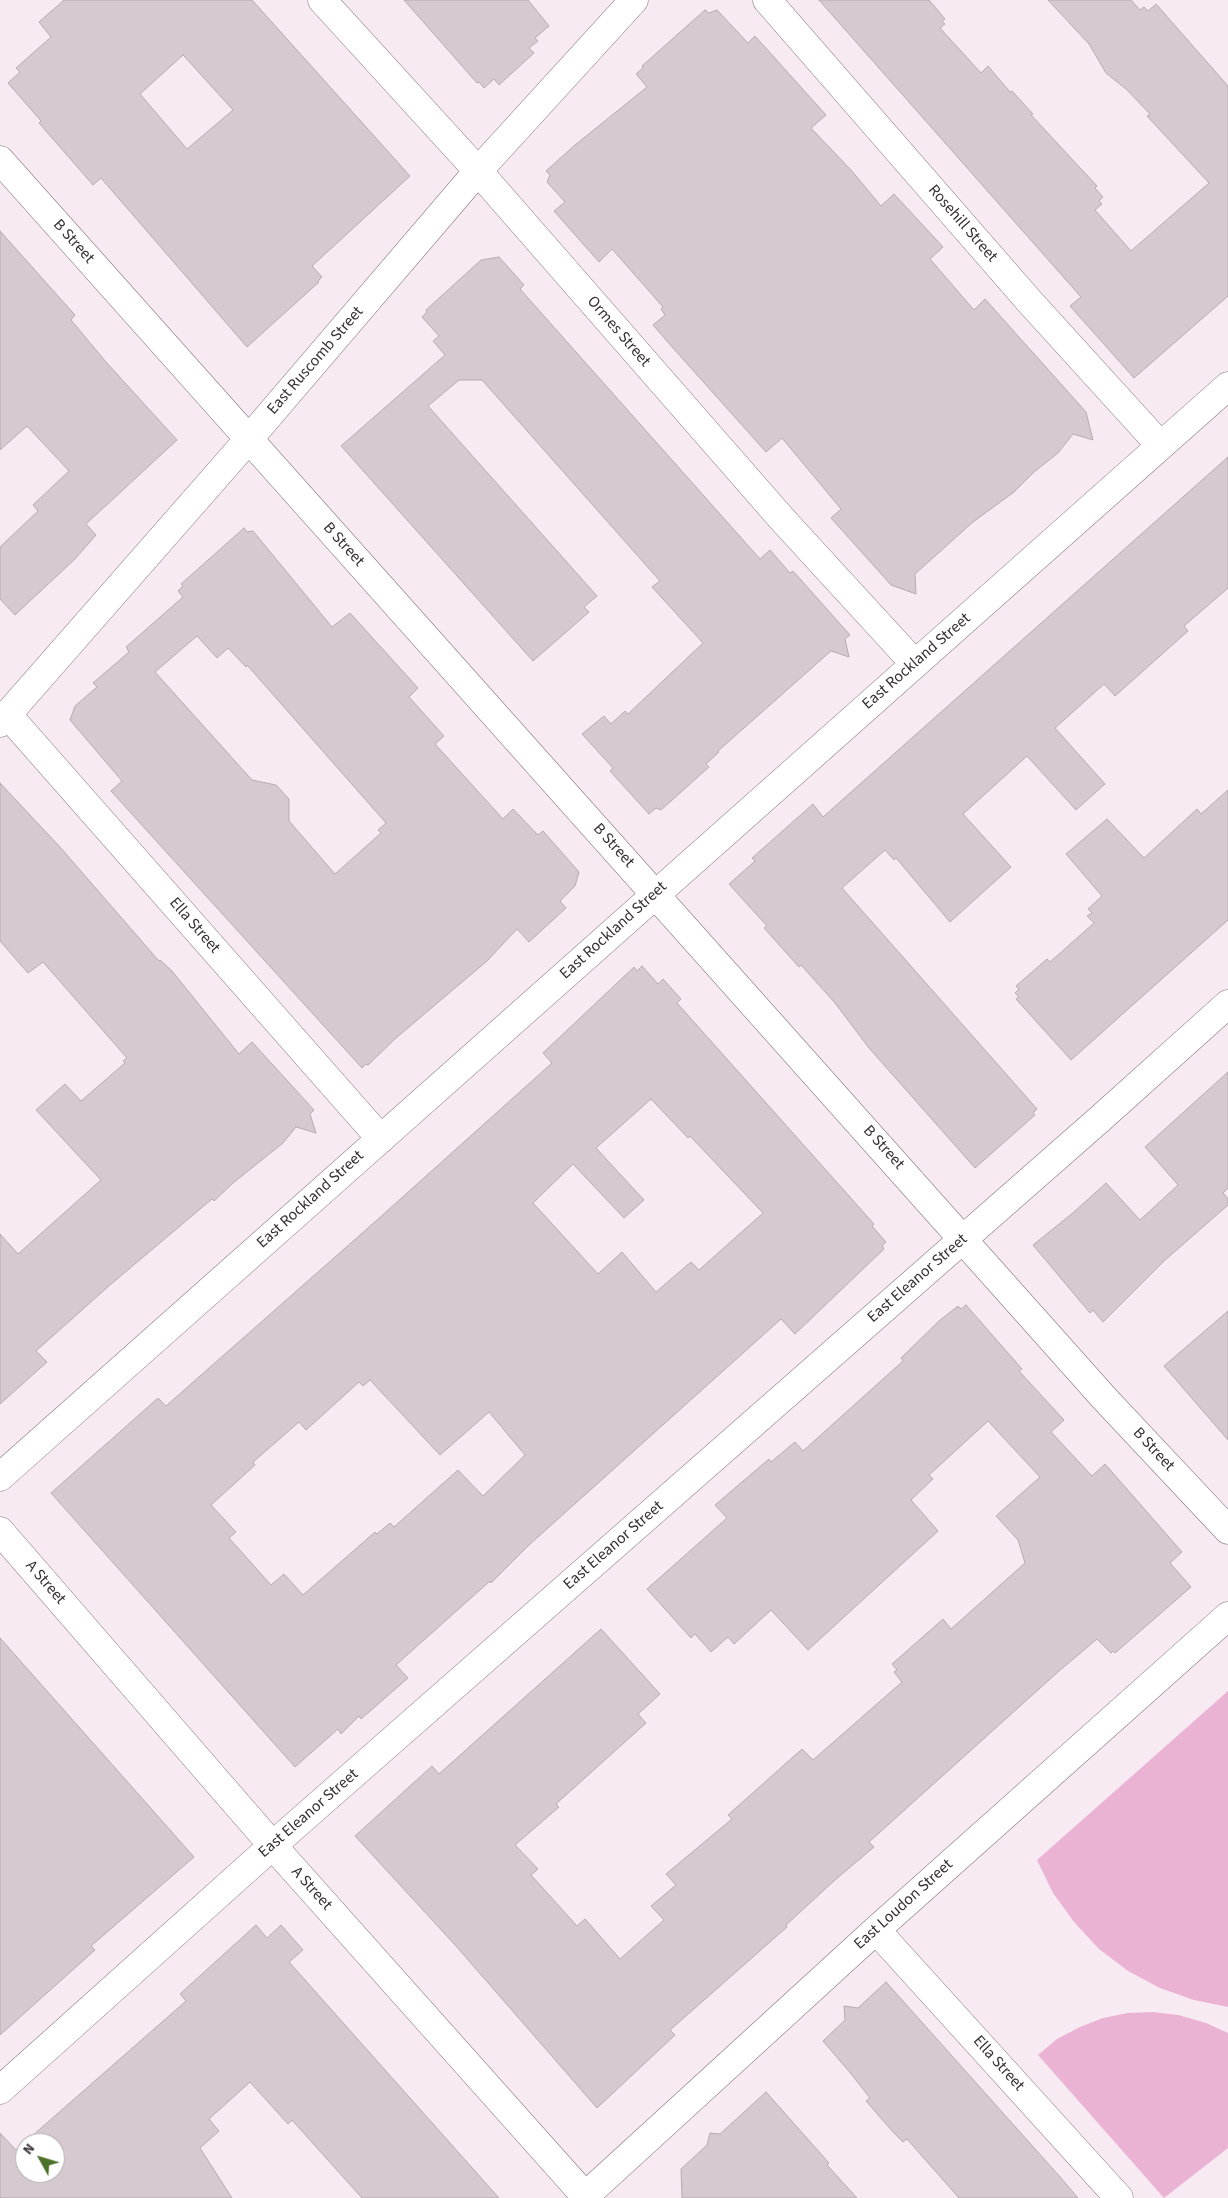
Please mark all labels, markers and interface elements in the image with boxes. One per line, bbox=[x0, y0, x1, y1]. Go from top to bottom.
street label: Rosehill Street bbox=[923, 181, 1001, 267]
street label: B Street bbox=[48, 216, 98, 268]
street label: Ormes Street bbox=[582, 293, 654, 371]
street label: East Ruscomb Street bbox=[264, 303, 368, 419]
street label: B Street bbox=[318, 519, 368, 571]
street label: East Rockland Street bbox=[859, 610, 975, 714]
street label: B Street bbox=[588, 820, 638, 872]
street label: East Rockland Street bbox=[557, 878, 671, 984]
street label: Ella Street bbox=[164, 894, 224, 958]
street label: B Street bbox=[858, 1122, 908, 1174]
street label: East Rockland Street bbox=[254, 1147, 368, 1253]
street label: East Eleanor Street bbox=[864, 1230, 972, 1328]
street label: B Street bbox=[1128, 1424, 1178, 1476]
street label: East Eleanor Street bbox=[560, 1497, 668, 1595]
street label: A Street bbox=[21, 1557, 69, 1609]
street label: East Eleanor Street bbox=[255, 1765, 363, 1863]
street label: East Loudon Street bbox=[851, 1856, 957, 1954]
street label: A Street bbox=[286, 1863, 336, 1915]
street label: Ella Street bbox=[968, 2032, 1028, 2096]
north arrow bbox=[15, 2133, 65, 2183]
text: N bbox=[18, 2139, 40, 2159]

